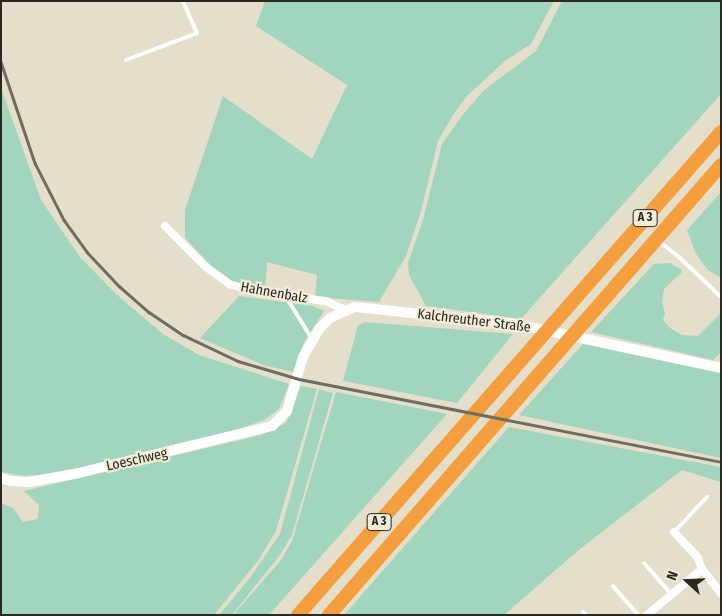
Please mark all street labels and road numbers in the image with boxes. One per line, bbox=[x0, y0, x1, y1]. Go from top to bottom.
road number: A 3 bbox=[632, 208, 658, 228]
street label: Hahnenbalz bbox=[239, 279, 309, 307]
street label: Kalchreuther Straße bbox=[416, 306, 532, 336]
street label: Loeschweg bbox=[105, 445, 169, 475]
road number: A 3 bbox=[366, 512, 392, 532]

